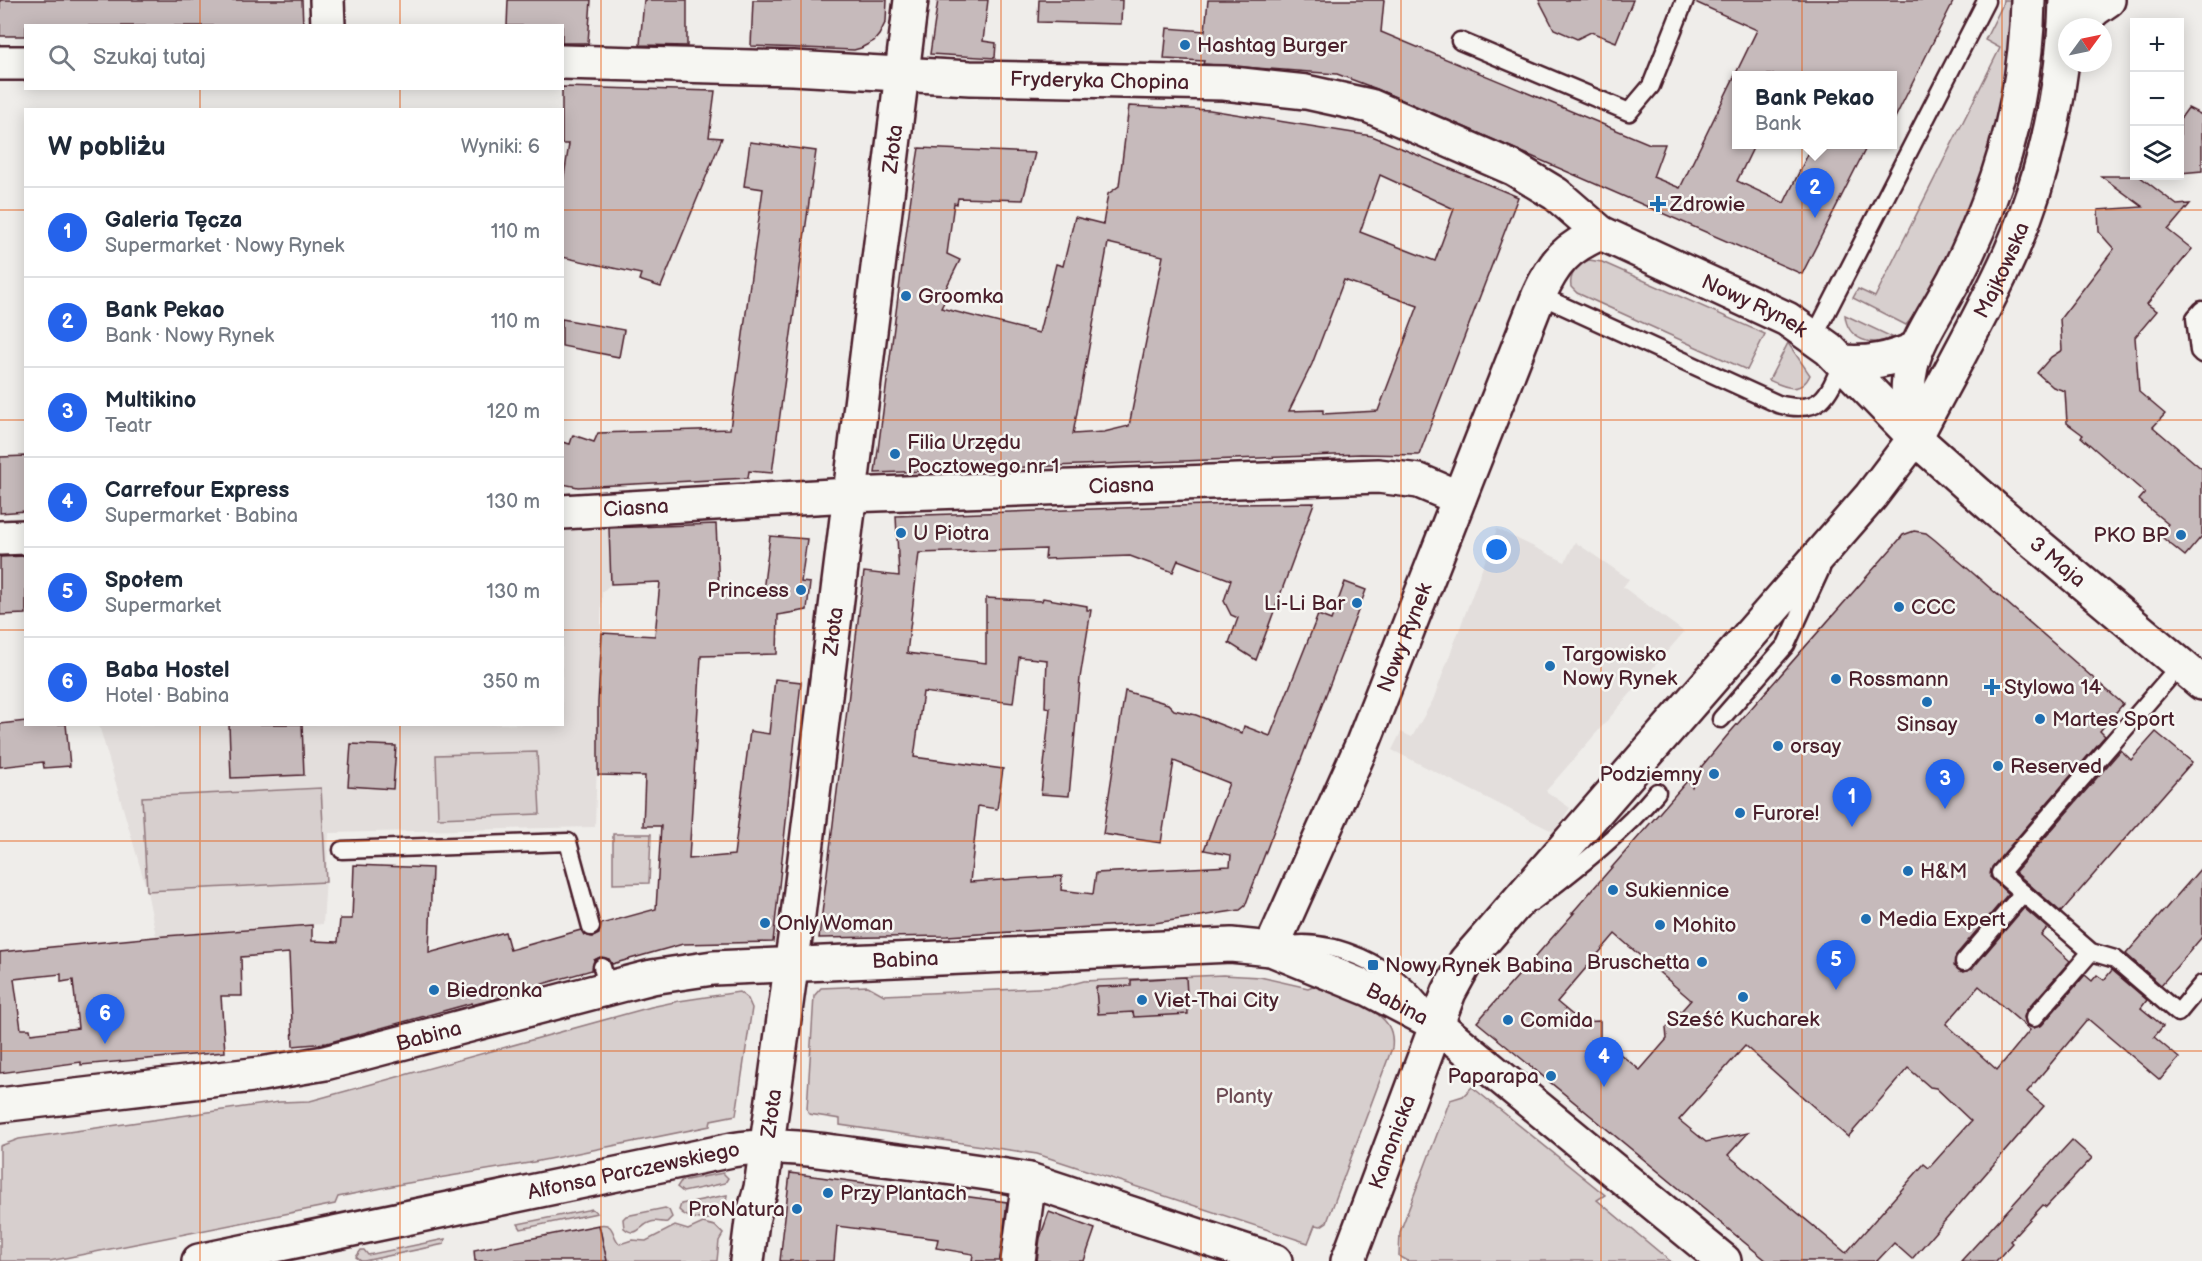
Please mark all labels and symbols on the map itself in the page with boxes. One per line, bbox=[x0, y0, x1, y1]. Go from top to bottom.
north arrow bbox=[2058, 18, 2112, 72]
place label: Hashtag Burger bbox=[1197, 33, 1348, 58]
marker: Hashtag Burger bbox=[1178, 38, 1192, 52]
street label: Fryderyka Chopina bbox=[1010, 67, 1190, 95]
street label: Złota bbox=[878, 123, 909, 176]
pin: 2 bbox=[1796, 168, 1834, 218]
place label: Zdrowie bbox=[1669, 192, 1745, 217]
marker: Zdrowie bbox=[1651, 197, 1665, 211]
street label: Majkowska bbox=[1969, 219, 2035, 323]
street label: Nowy Rynek bbox=[1697, 269, 1813, 343]
place label: Groomka bbox=[918, 284, 1004, 309]
marker: Groomka bbox=[899, 289, 913, 303]
place label: Filia Urzędu Pocztowego nr 1 bbox=[907, 430, 1060, 479]
marker: Filia Urzędu Pocztowego nr 1 bbox=[888, 447, 902, 461]
street label: Ciasna bbox=[1088, 472, 1155, 499]
street label: Ciasna bbox=[602, 494, 670, 523]
place label: U Piotra bbox=[913, 521, 989, 546]
place label: PKO BP bbox=[2093, 523, 2169, 548]
marker: U Piotra bbox=[894, 526, 908, 540]
marker: PKO BP bbox=[2174, 528, 2188, 542]
street label: 3 Maja bbox=[2024, 532, 2091, 593]
your location bbox=[1482, 535, 1511, 564]
place label: Princess bbox=[707, 578, 789, 603]
street label: Nowy Rynek bbox=[1372, 579, 1438, 696]
marker: Princess bbox=[794, 583, 808, 597]
place label: Li-Li Bar bbox=[1264, 591, 1345, 616]
place label: CCC bbox=[1911, 595, 1956, 620]
marker: Li-Li Bar bbox=[1350, 596, 1364, 610]
marker: CCC bbox=[1892, 600, 1906, 614]
street label: Złota bbox=[818, 606, 849, 658]
place label: Targowisko Nowy Rynek bbox=[1562, 642, 1678, 691]
marker: Targowisko Nowy Rynek bbox=[1543, 659, 1557, 673]
place label: Rossmann bbox=[1848, 667, 1949, 692]
marker: Rossmann bbox=[1829, 672, 1843, 686]
place label: Stylowa 14 bbox=[2004, 675, 2102, 700]
marker: Stylowa 14 bbox=[1985, 680, 1999, 694]
marker: Sinsay bbox=[1920, 695, 1934, 709]
place label: Martes Sport bbox=[2052, 707, 2175, 732]
place label: Sinsay bbox=[1896, 712, 1958, 737]
marker: Martes Sport bbox=[2033, 712, 2047, 726]
place label: orsay bbox=[1790, 734, 1842, 759]
marker: orsay bbox=[1771, 739, 1785, 753]
place label: Reserved bbox=[2010, 754, 2102, 779]
marker: Reserved bbox=[1991, 759, 2005, 773]
pin: 3 bbox=[1926, 760, 1964, 809]
place label: Podziemny bbox=[1600, 762, 1702, 787]
marker: Podziemny bbox=[1707, 767, 1721, 781]
pin: 1 bbox=[1832, 778, 1872, 827]
place label: Furore! bbox=[1752, 801, 1819, 826]
marker: Furore! bbox=[1733, 806, 1747, 820]
place label: H&M bbox=[1920, 859, 1967, 884]
marker: H&M bbox=[1901, 864, 1915, 878]
place label: Sukiennice bbox=[1625, 878, 1729, 903]
marker: Sukiennice bbox=[1606, 883, 1620, 897]
place label: Media Expert bbox=[1878, 907, 2006, 932]
place label: Only Woman bbox=[777, 911, 893, 936]
marker: Media Expert bbox=[1859, 912, 1873, 926]
place label: Mohito bbox=[1672, 913, 1736, 938]
marker: Only Woman bbox=[758, 916, 772, 930]
marker: Mohito bbox=[1653, 918, 1667, 932]
pin: 5 bbox=[1816, 940, 1856, 990]
street label: Babina bbox=[871, 946, 939, 974]
place label: Bruschetta bbox=[1587, 950, 1690, 975]
place label: Nowy Rynek Babina bbox=[1385, 953, 1573, 978]
marker: Bruschetta bbox=[1695, 955, 1709, 969]
marker: Nowy Rynek Babina bbox=[1366, 958, 1380, 972]
place label: Biedronka bbox=[446, 978, 543, 1003]
street label: Babina bbox=[1362, 978, 1432, 1031]
marker: Biedronka bbox=[427, 983, 441, 997]
place label: Viet-Thai City bbox=[1154, 988, 1279, 1013]
marker: Sześć Kucharek bbox=[1736, 990, 1750, 1004]
marker: Viet-Thai City bbox=[1135, 993, 1149, 1007]
pin: 6 bbox=[86, 994, 124, 1044]
place label: Sześć Kucharek bbox=[1667, 1007, 1820, 1032]
place label: Comida bbox=[1520, 1008, 1593, 1033]
marker: Comida bbox=[1501, 1013, 1515, 1027]
street label: Babina bbox=[393, 1016, 464, 1057]
pin: 4 bbox=[1584, 1038, 1624, 1087]
place label: Paparapa bbox=[1448, 1064, 1539, 1089]
marker: Paparapa bbox=[1544, 1069, 1558, 1083]
park label: Planty bbox=[1215, 1084, 1273, 1109]
street label: Złota bbox=[756, 1087, 787, 1140]
street label: Kanonicka bbox=[1364, 1092, 1421, 1193]
street label: Alfonsa Parczewskiego bbox=[525, 1137, 742, 1205]
place label: Przy Plantach bbox=[840, 1181, 967, 1206]
marker: Przy Plantach bbox=[821, 1186, 835, 1200]
place label: ProNatura bbox=[688, 1197, 785, 1222]
marker: ProNatura bbox=[790, 1202, 804, 1216]

